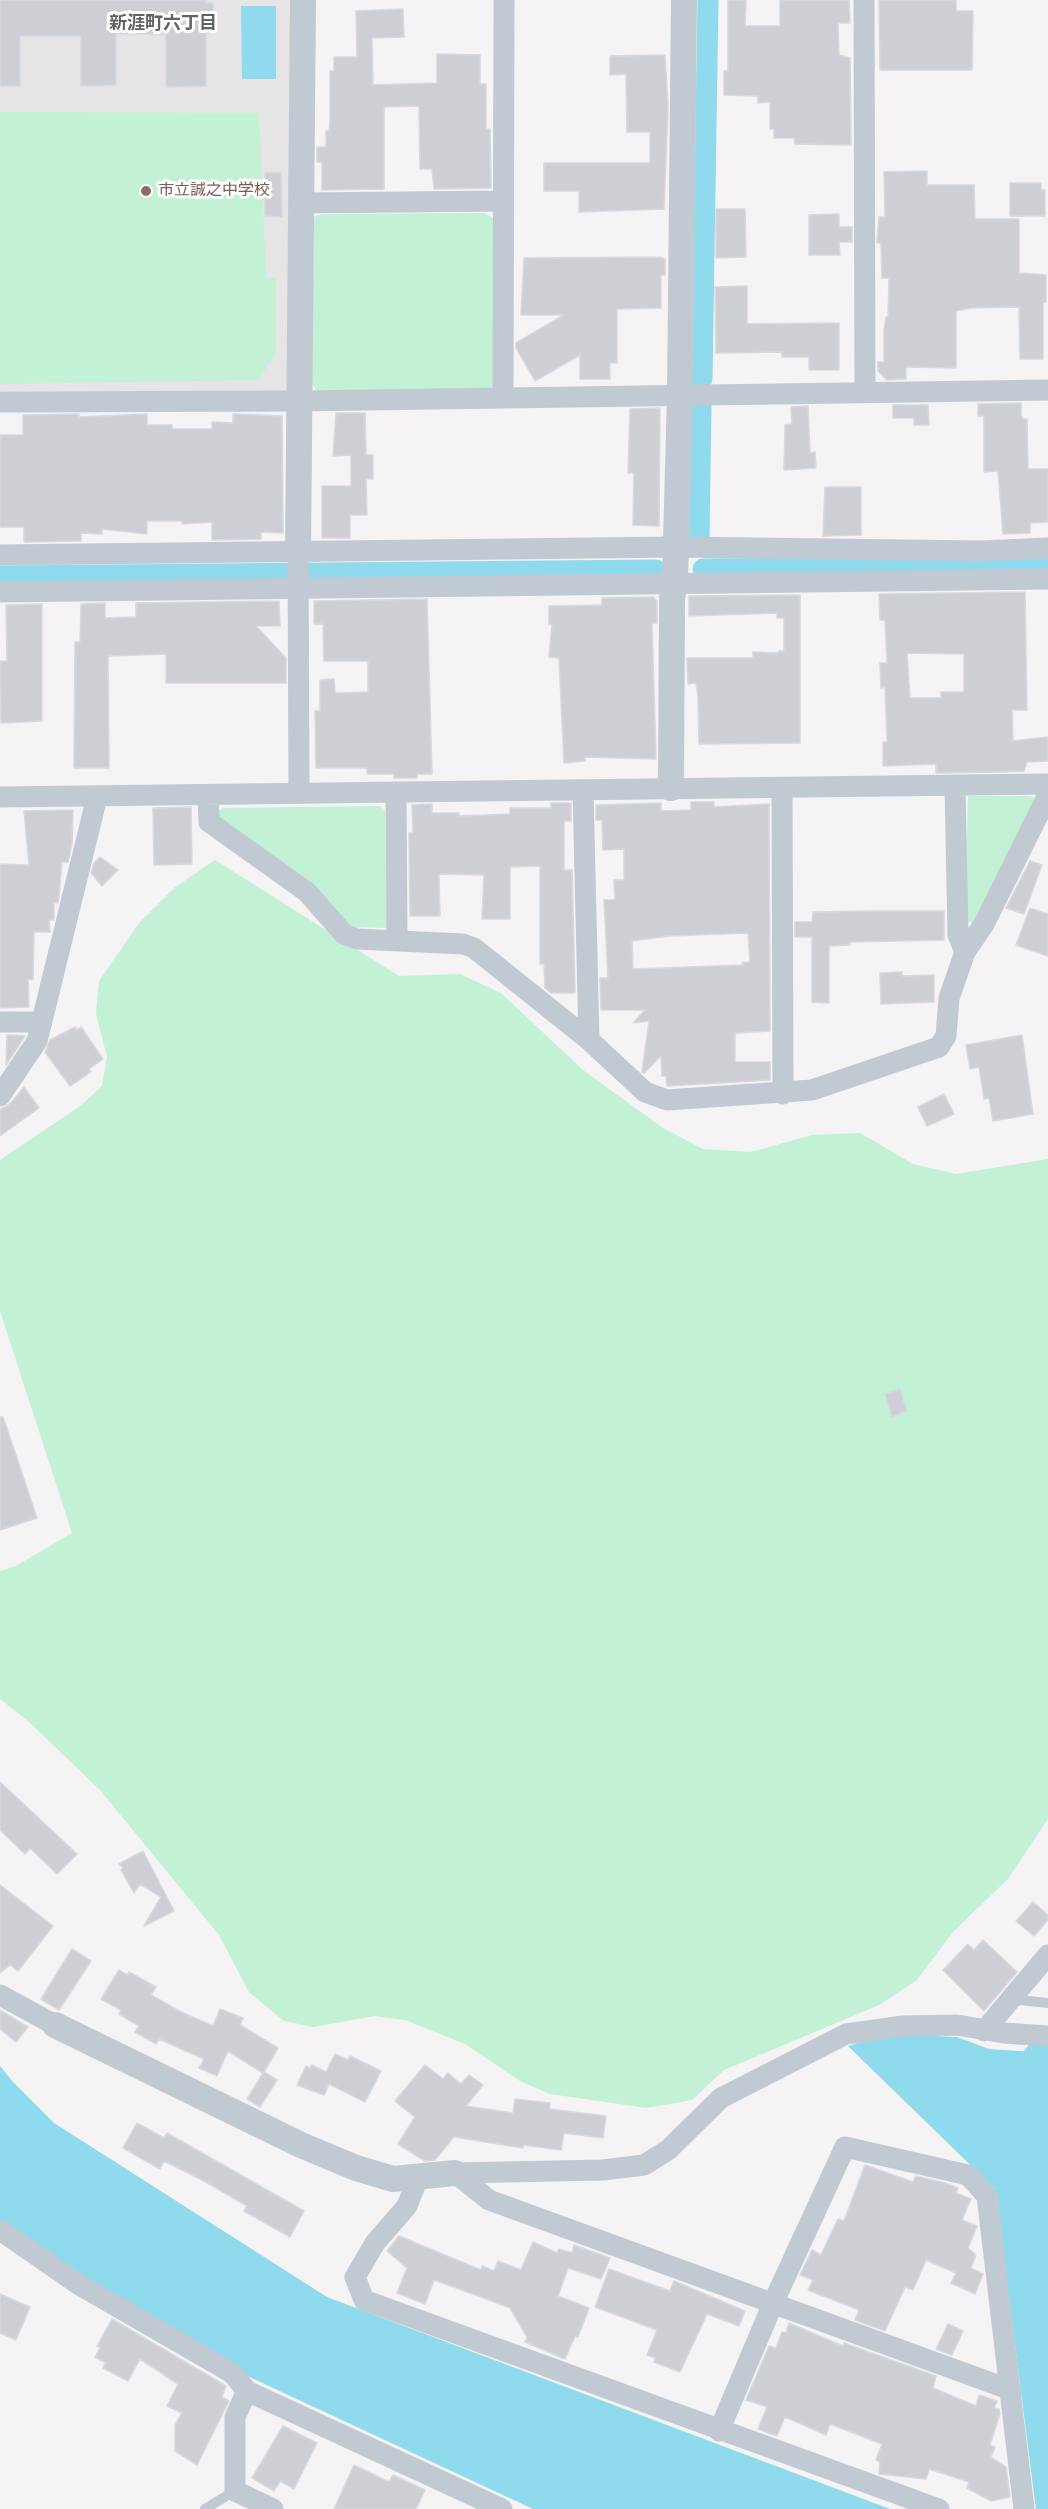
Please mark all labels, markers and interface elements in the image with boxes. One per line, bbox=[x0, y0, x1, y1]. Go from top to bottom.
district label: 新涯町六丁目 bbox=[109, 13, 217, 35]
place label: 市立誠之中学校 bbox=[158, 181, 270, 201]
marker: 市立誠之中学校 bbox=[139, 184, 153, 198]

